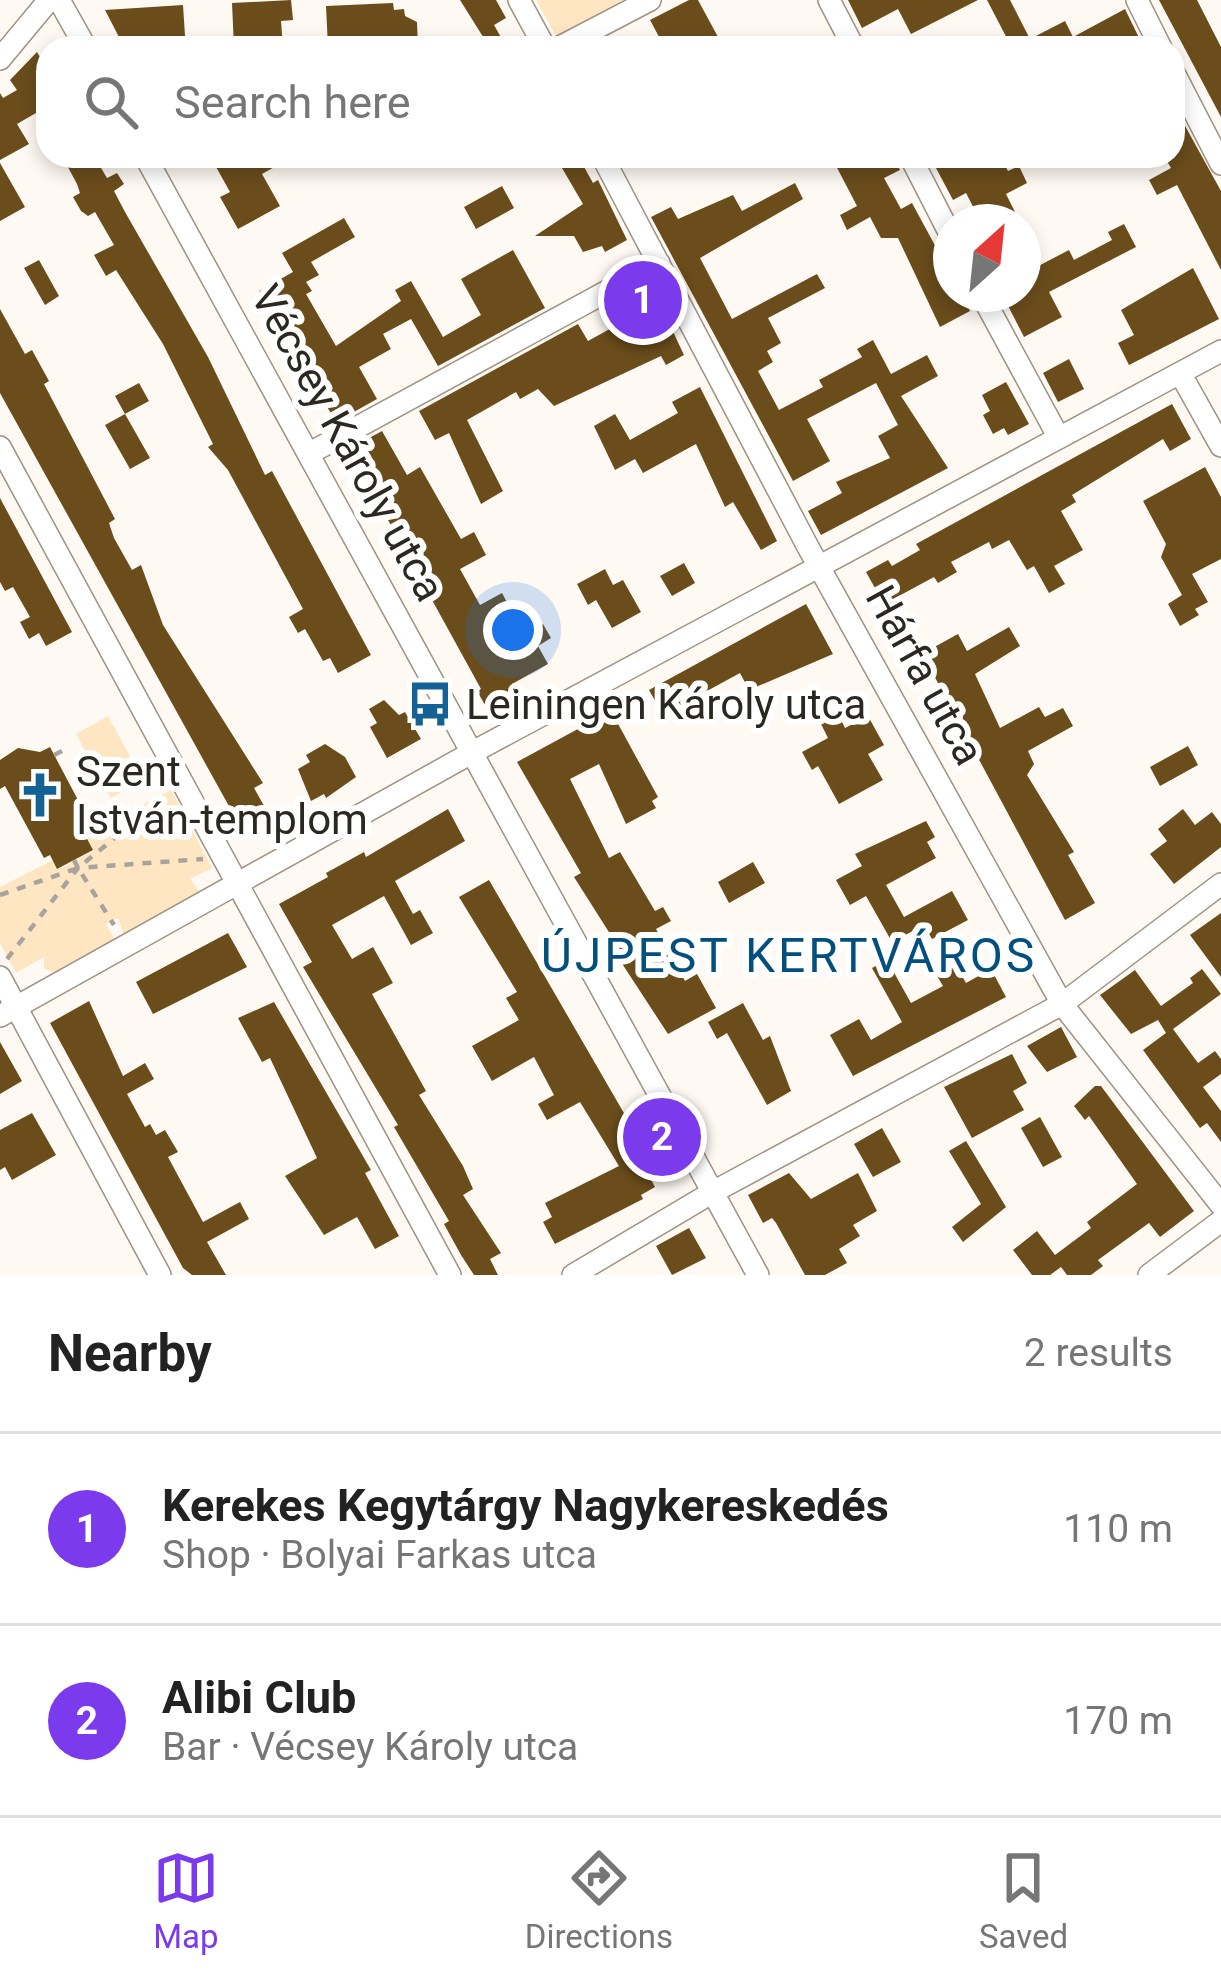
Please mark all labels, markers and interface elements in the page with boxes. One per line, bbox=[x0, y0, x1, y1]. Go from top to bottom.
search box bbox=[36, 36, 1185, 168]
icon: search bbox=[78, 69, 144, 135]
text: Search here bbox=[174, 76, 411, 129]
north arrow bbox=[933, 204, 1041, 312]
pin: 1 bbox=[604, 255, 682, 345]
street label: Vécsey Károly utca bbox=[241, 277, 455, 609]
street label: Hárfa utca bbox=[856, 577, 994, 773]
your location bbox=[483, 600, 543, 660]
bus stop icon: Leiningen Károly utca bbox=[405, 679, 455, 729]
place label: Leiningen Károly utca bbox=[466, 680, 866, 729]
place label: Szent István-templom bbox=[76, 747, 368, 844]
church icon: Szent István-templom bbox=[15, 770, 65, 820]
district label: ÚJPEST KERTVÁROS bbox=[541, 927, 1037, 984]
pin: 2 bbox=[623, 1092, 701, 1182]
text: Nearby bbox=[48, 1324, 212, 1383]
text: 2 results bbox=[1024, 1330, 1173, 1376]
text: Kerekes Kegytárgy Nagykereskedés bbox=[162, 1479, 889, 1532]
text: 1 bbox=[76, 1506, 98, 1552]
text: 110 m bbox=[1063, 1506, 1173, 1552]
text: Shop · Bolyai Farkas utca bbox=[162, 1532, 597, 1578]
text: Alibi Club bbox=[162, 1671, 356, 1724]
text: 2 bbox=[76, 1698, 98, 1744]
text: 170 m bbox=[1063, 1698, 1173, 1744]
text: Bar · Vécsey Károly utca bbox=[162, 1724, 578, 1770]
tab: Map bbox=[153, 1845, 219, 1956]
tab: Directions bbox=[525, 1845, 673, 1956]
tab: Saved bbox=[979, 1845, 1068, 1956]

